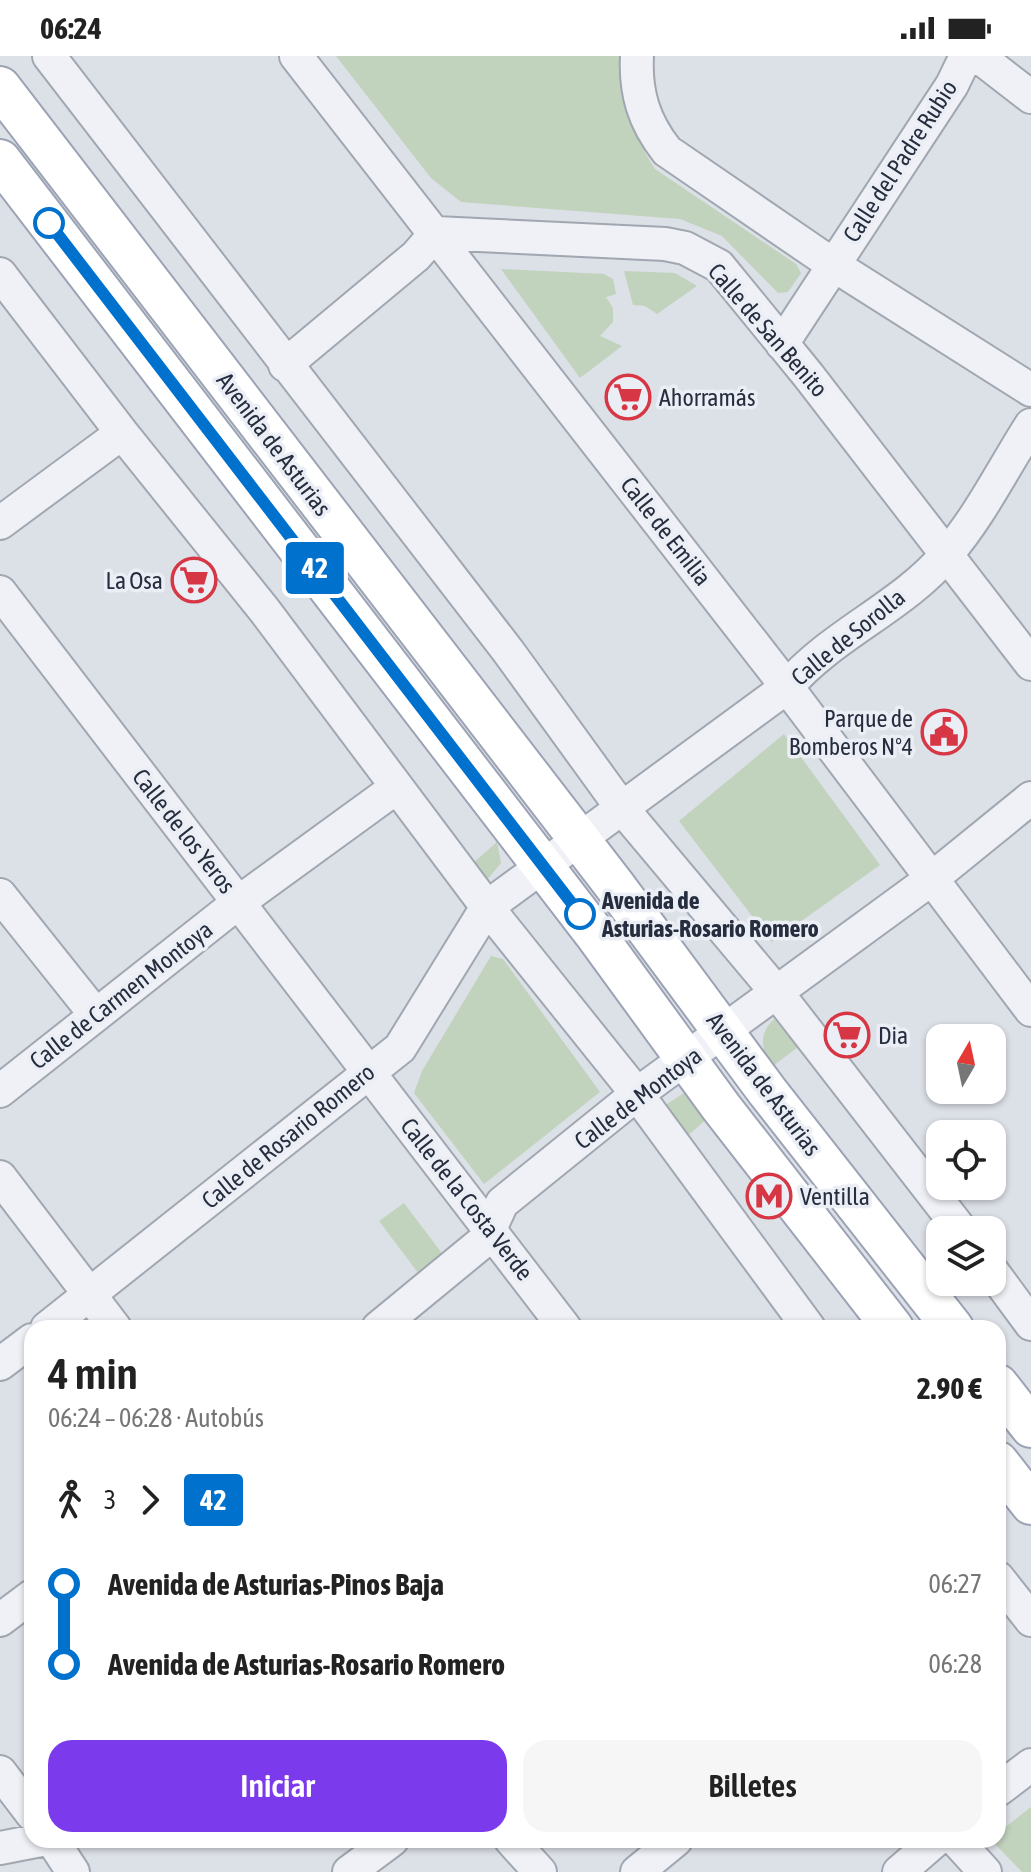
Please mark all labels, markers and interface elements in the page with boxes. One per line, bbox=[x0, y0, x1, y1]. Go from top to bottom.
text: 06:24 bbox=[40, 11, 102, 45]
street label: Calle del Padre Rubio bbox=[838, 75, 962, 247]
unlabelled marker bbox=[34, 208, 64, 238]
street label: Calle de San Benito bbox=[703, 258, 833, 402]
street label: Avenida de Asturias bbox=[212, 367, 336, 521]
supermarket icon: Ahorramás bbox=[604, 373, 652, 421]
place label: Ahorramás bbox=[659, 384, 755, 411]
street label: Calle de Emilia bbox=[615, 471, 717, 591]
line badge: 42 bbox=[279, 542, 351, 594]
text: 42 bbox=[302, 552, 328, 584]
supermarket icon: La Osa bbox=[170, 556, 218, 604]
place label: La Osa bbox=[106, 567, 163, 594]
street label: Calle de Sorolla bbox=[786, 583, 910, 691]
place label: Parque de Bomberos Nº4 bbox=[789, 705, 913, 760]
public building icon: Parque de Bomberos Nº4 bbox=[920, 708, 968, 756]
street label: Calle de los Yeros bbox=[127, 763, 241, 899]
place label: Avenida de Asturias-Rosario Romero bbox=[601, 887, 819, 942]
marker: Avenida de Asturias-Rosario Romero bbox=[565, 899, 595, 929]
street label: Calle de Carmen Montoya bbox=[24, 915, 218, 1075]
street label: Avenida de Asturias bbox=[702, 1007, 826, 1161]
supermarket icon: Dia bbox=[823, 1011, 871, 1059]
place label: Dia bbox=[878, 1022, 908, 1049]
north arrow bbox=[926, 1024, 1006, 1104]
map controls bbox=[926, 1024, 1006, 1296]
street label: Calle de Montoya bbox=[569, 1042, 707, 1154]
street label: Calle de Rosario Romero bbox=[196, 1058, 380, 1214]
street label: Calle de la Costa Verde bbox=[395, 1113, 539, 1285]
button: locate bbox=[926, 1120, 1006, 1200]
metro station icon: Ventilla bbox=[745, 1172, 793, 1220]
place label: Ventilla bbox=[800, 1183, 870, 1210]
button: layers bbox=[926, 1216, 1006, 1296]
text: 4 min bbox=[48, 1348, 138, 1398]
text: 2.90 € bbox=[917, 1371, 982, 1405]
text: 06:24 – 06:28 · Autobús bbox=[48, 1403, 264, 1433]
icon: walk bbox=[48, 1478, 92, 1522]
icon: forward bbox=[128, 1478, 172, 1522]
text: 42 bbox=[200, 1484, 227, 1516]
text: 3 bbox=[104, 1485, 116, 1515]
text: Avenida de Asturias-Pinos Baja bbox=[108, 1567, 444, 1601]
text: 06:27 bbox=[928, 1569, 982, 1599]
text: Avenida de Asturias-Rosario Romero bbox=[108, 1647, 505, 1681]
text: 06:28 bbox=[928, 1649, 982, 1679]
button: Iniciar bbox=[48, 1740, 507, 1832]
button: Billetes bbox=[523, 1740, 982, 1832]

